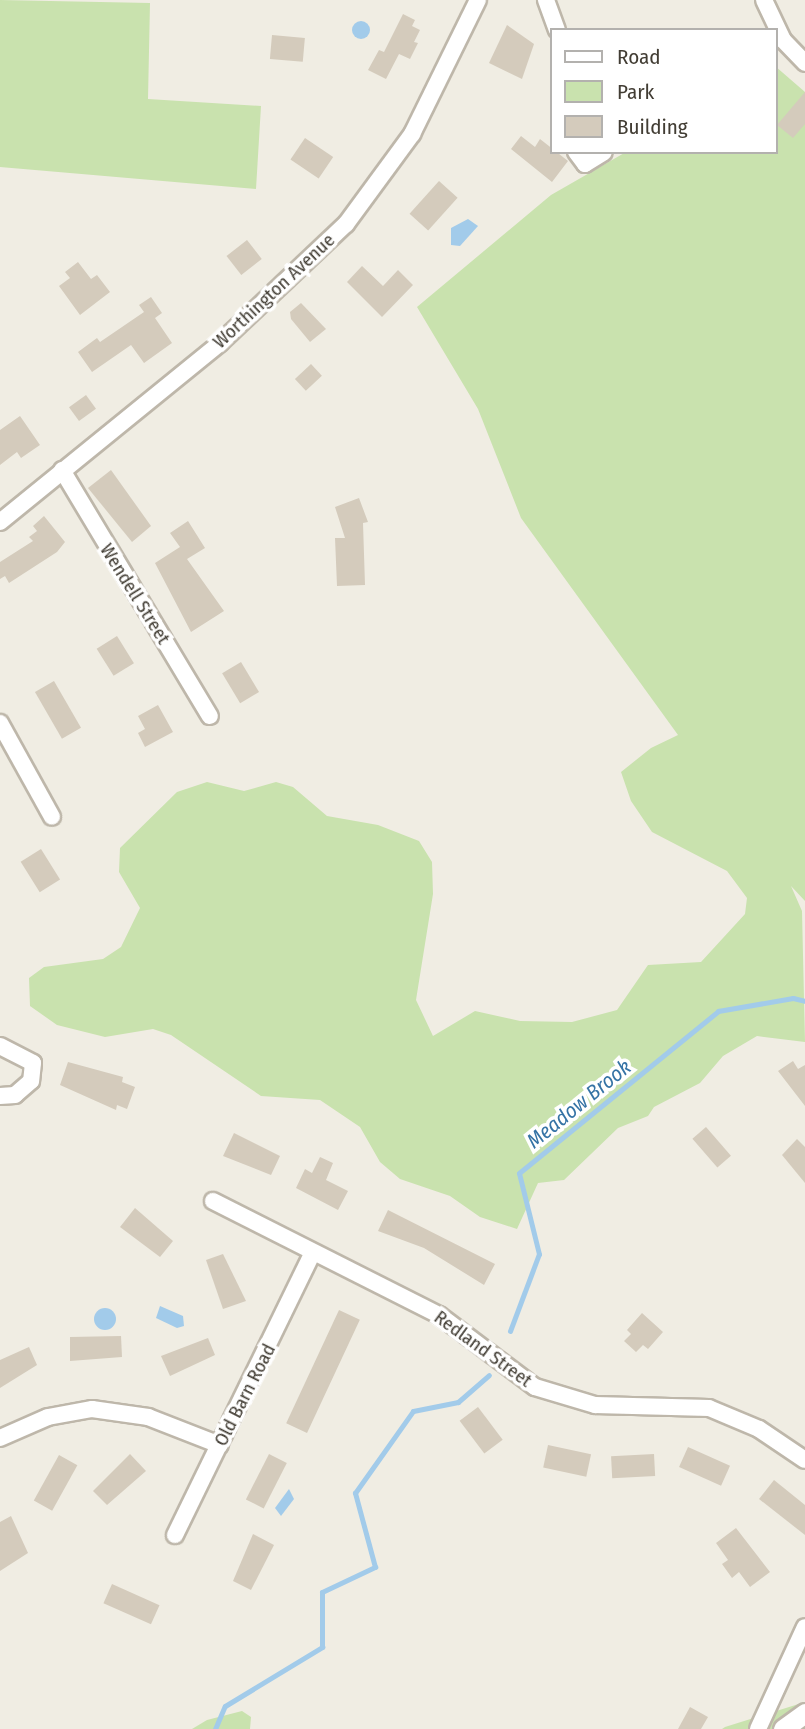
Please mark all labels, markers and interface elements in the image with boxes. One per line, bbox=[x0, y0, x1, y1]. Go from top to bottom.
legend bbox=[550, 28, 777, 154]
text: Road bbox=[617, 44, 661, 70]
text: Park bbox=[617, 79, 654, 105]
text: Building bbox=[617, 114, 688, 140]
street label: Worthington Avenue bbox=[208, 229, 340, 353]
street label: Wendell Street bbox=[95, 540, 175, 648]
water label: Meadow Brook bbox=[522, 1054, 636, 1154]
street label: Redland Street bbox=[430, 1306, 536, 1392]
street label: Old Barn Road bbox=[209, 1340, 281, 1450]

